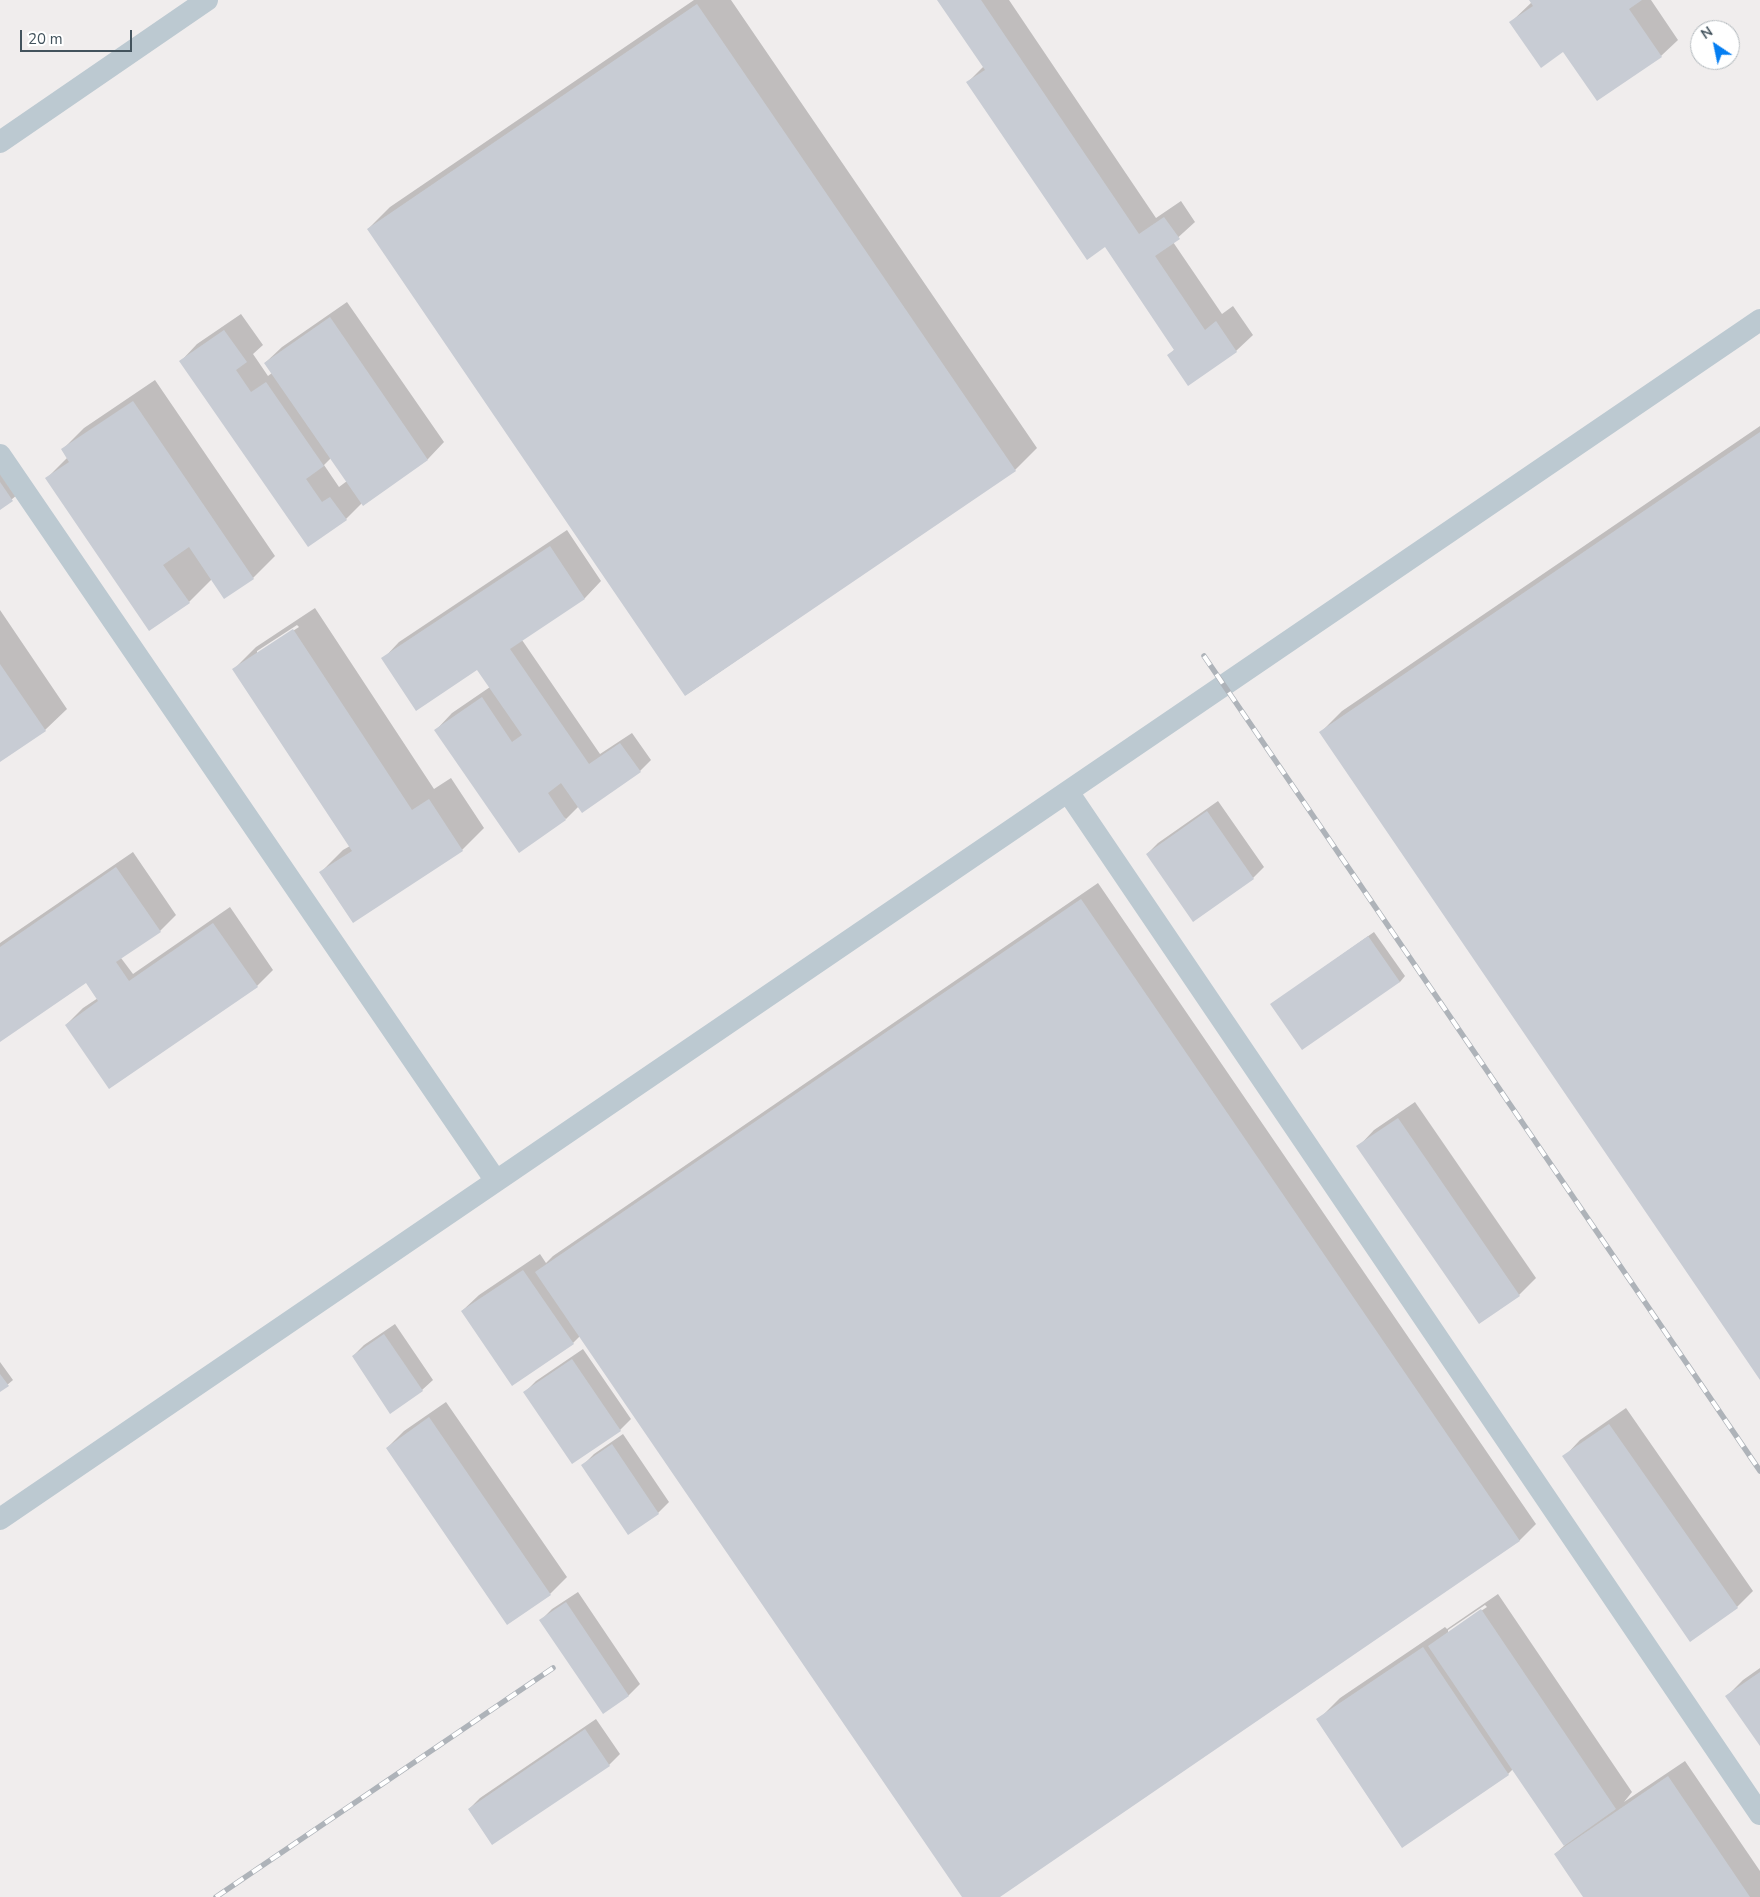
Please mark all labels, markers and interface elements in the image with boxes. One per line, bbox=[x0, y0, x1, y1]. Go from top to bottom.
scale bar bbox=[22, 20, 135, 52]
north arrow bbox=[1690, 20, 1740, 70]
text: N bbox=[1697, 22, 1717, 44]
text: 20 m bbox=[28, 29, 63, 49]

